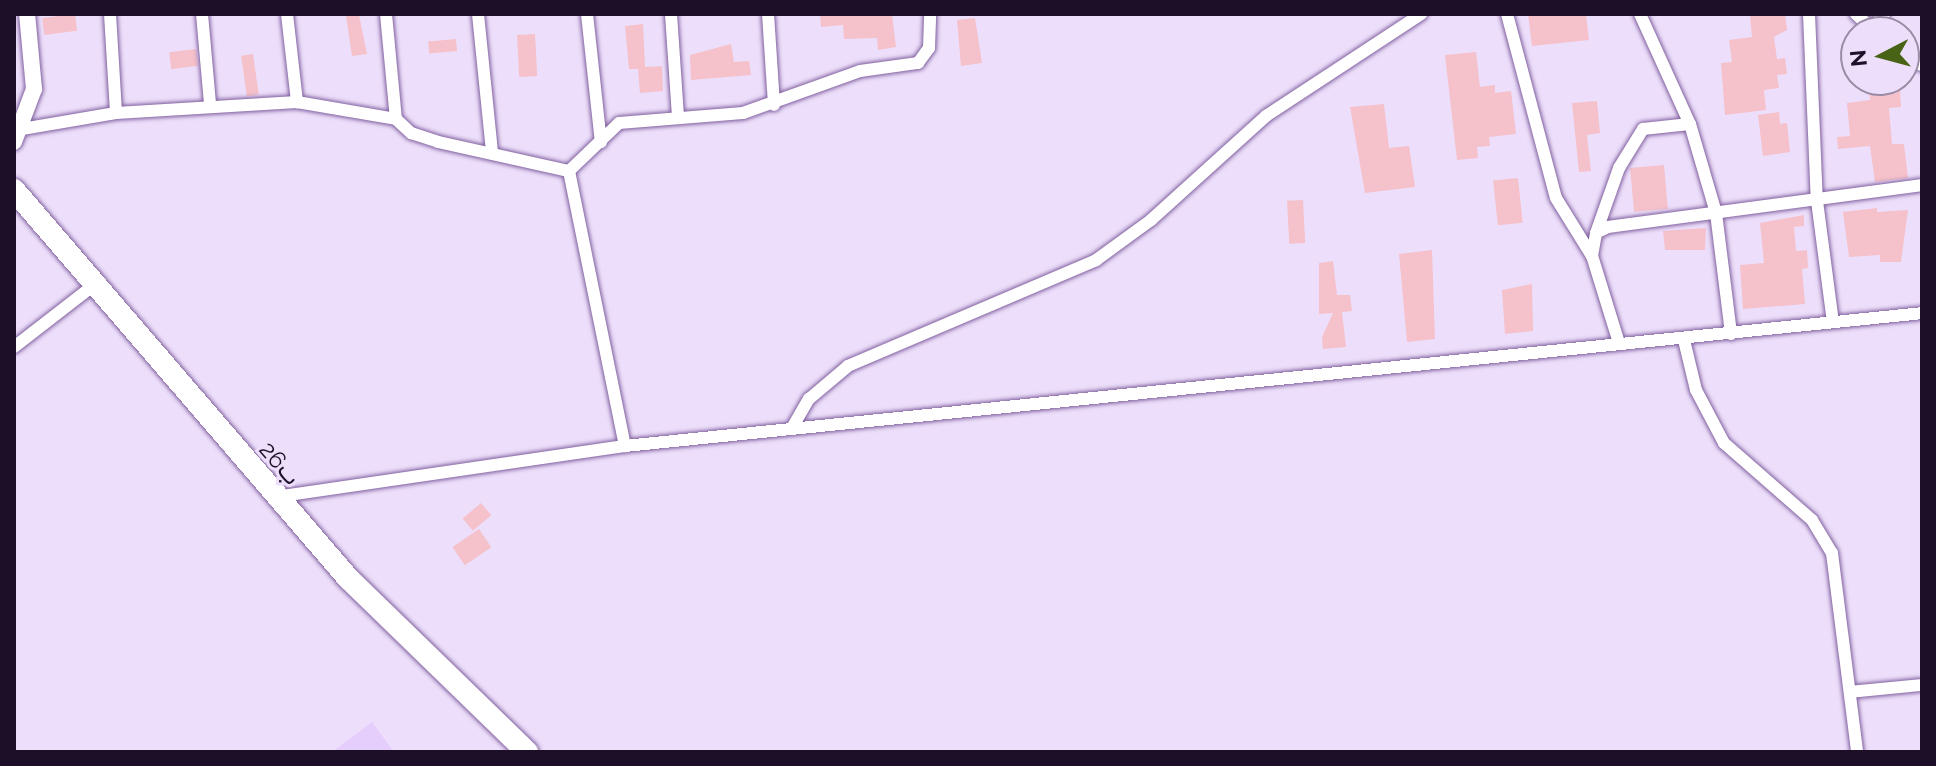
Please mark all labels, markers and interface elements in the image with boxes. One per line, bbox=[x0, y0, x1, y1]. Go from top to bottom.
north arrow bbox=[1840, 16, 1920, 96]
text: N bbox=[1844, 49, 1872, 68]
street label: 26ب bbox=[253, 435, 307, 491]

